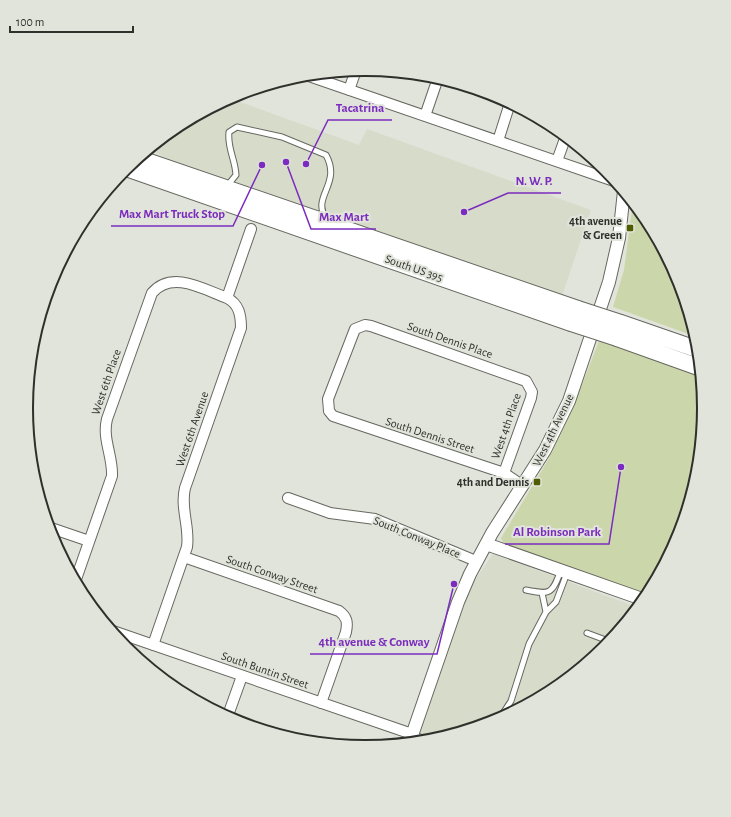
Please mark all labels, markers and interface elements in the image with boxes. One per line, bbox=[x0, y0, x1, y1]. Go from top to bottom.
scale bar bbox=[10, 8, 133, 34]
text: 100 m bbox=[16, 16, 44, 28]
callout: Tacatrina bbox=[328, 95, 392, 120]
text: Tacatrina bbox=[336, 102, 384, 115]
callout: N. W. P. bbox=[508, 168, 561, 193]
text: N. W. P. bbox=[515, 175, 553, 188]
callout: Max Mart Truck Stop bbox=[111, 201, 233, 226]
callout: Max Mart bbox=[311, 204, 376, 229]
text: Max Mart Truck Stop bbox=[119, 208, 225, 221]
text: Max Mart bbox=[319, 211, 370, 224]
place label: 4th avenue & Green bbox=[569, 215, 622, 241]
marker: 4th avenue & Green bbox=[625, 223, 635, 233]
street label: South US 395 bbox=[384, 253, 444, 283]
street label: South Dennis Place bbox=[406, 320, 494, 360]
street label: West 6th Place bbox=[89, 348, 123, 416]
street label: West 6th Avenue bbox=[174, 390, 210, 468]
street label: West 4th Place bbox=[489, 392, 523, 460]
street label: West 4th Avenue bbox=[530, 392, 576, 468]
street label: South Dennis Street bbox=[384, 415, 476, 455]
place label: 4th and Dennis bbox=[457, 476, 529, 488]
marker: 4th and Dennis bbox=[532, 477, 542, 487]
street label: South Conway Place bbox=[371, 514, 462, 561]
callout: Al Robinson Park bbox=[505, 519, 609, 544]
text: Al Robinson Park bbox=[513, 526, 602, 539]
street label: South Conway Street bbox=[224, 553, 319, 596]
callout: 4th avenue & Conway bbox=[310, 629, 437, 654]
text: 4th avenue & Conway bbox=[318, 636, 430, 649]
street label: South Buntin Street bbox=[220, 649, 310, 691]

